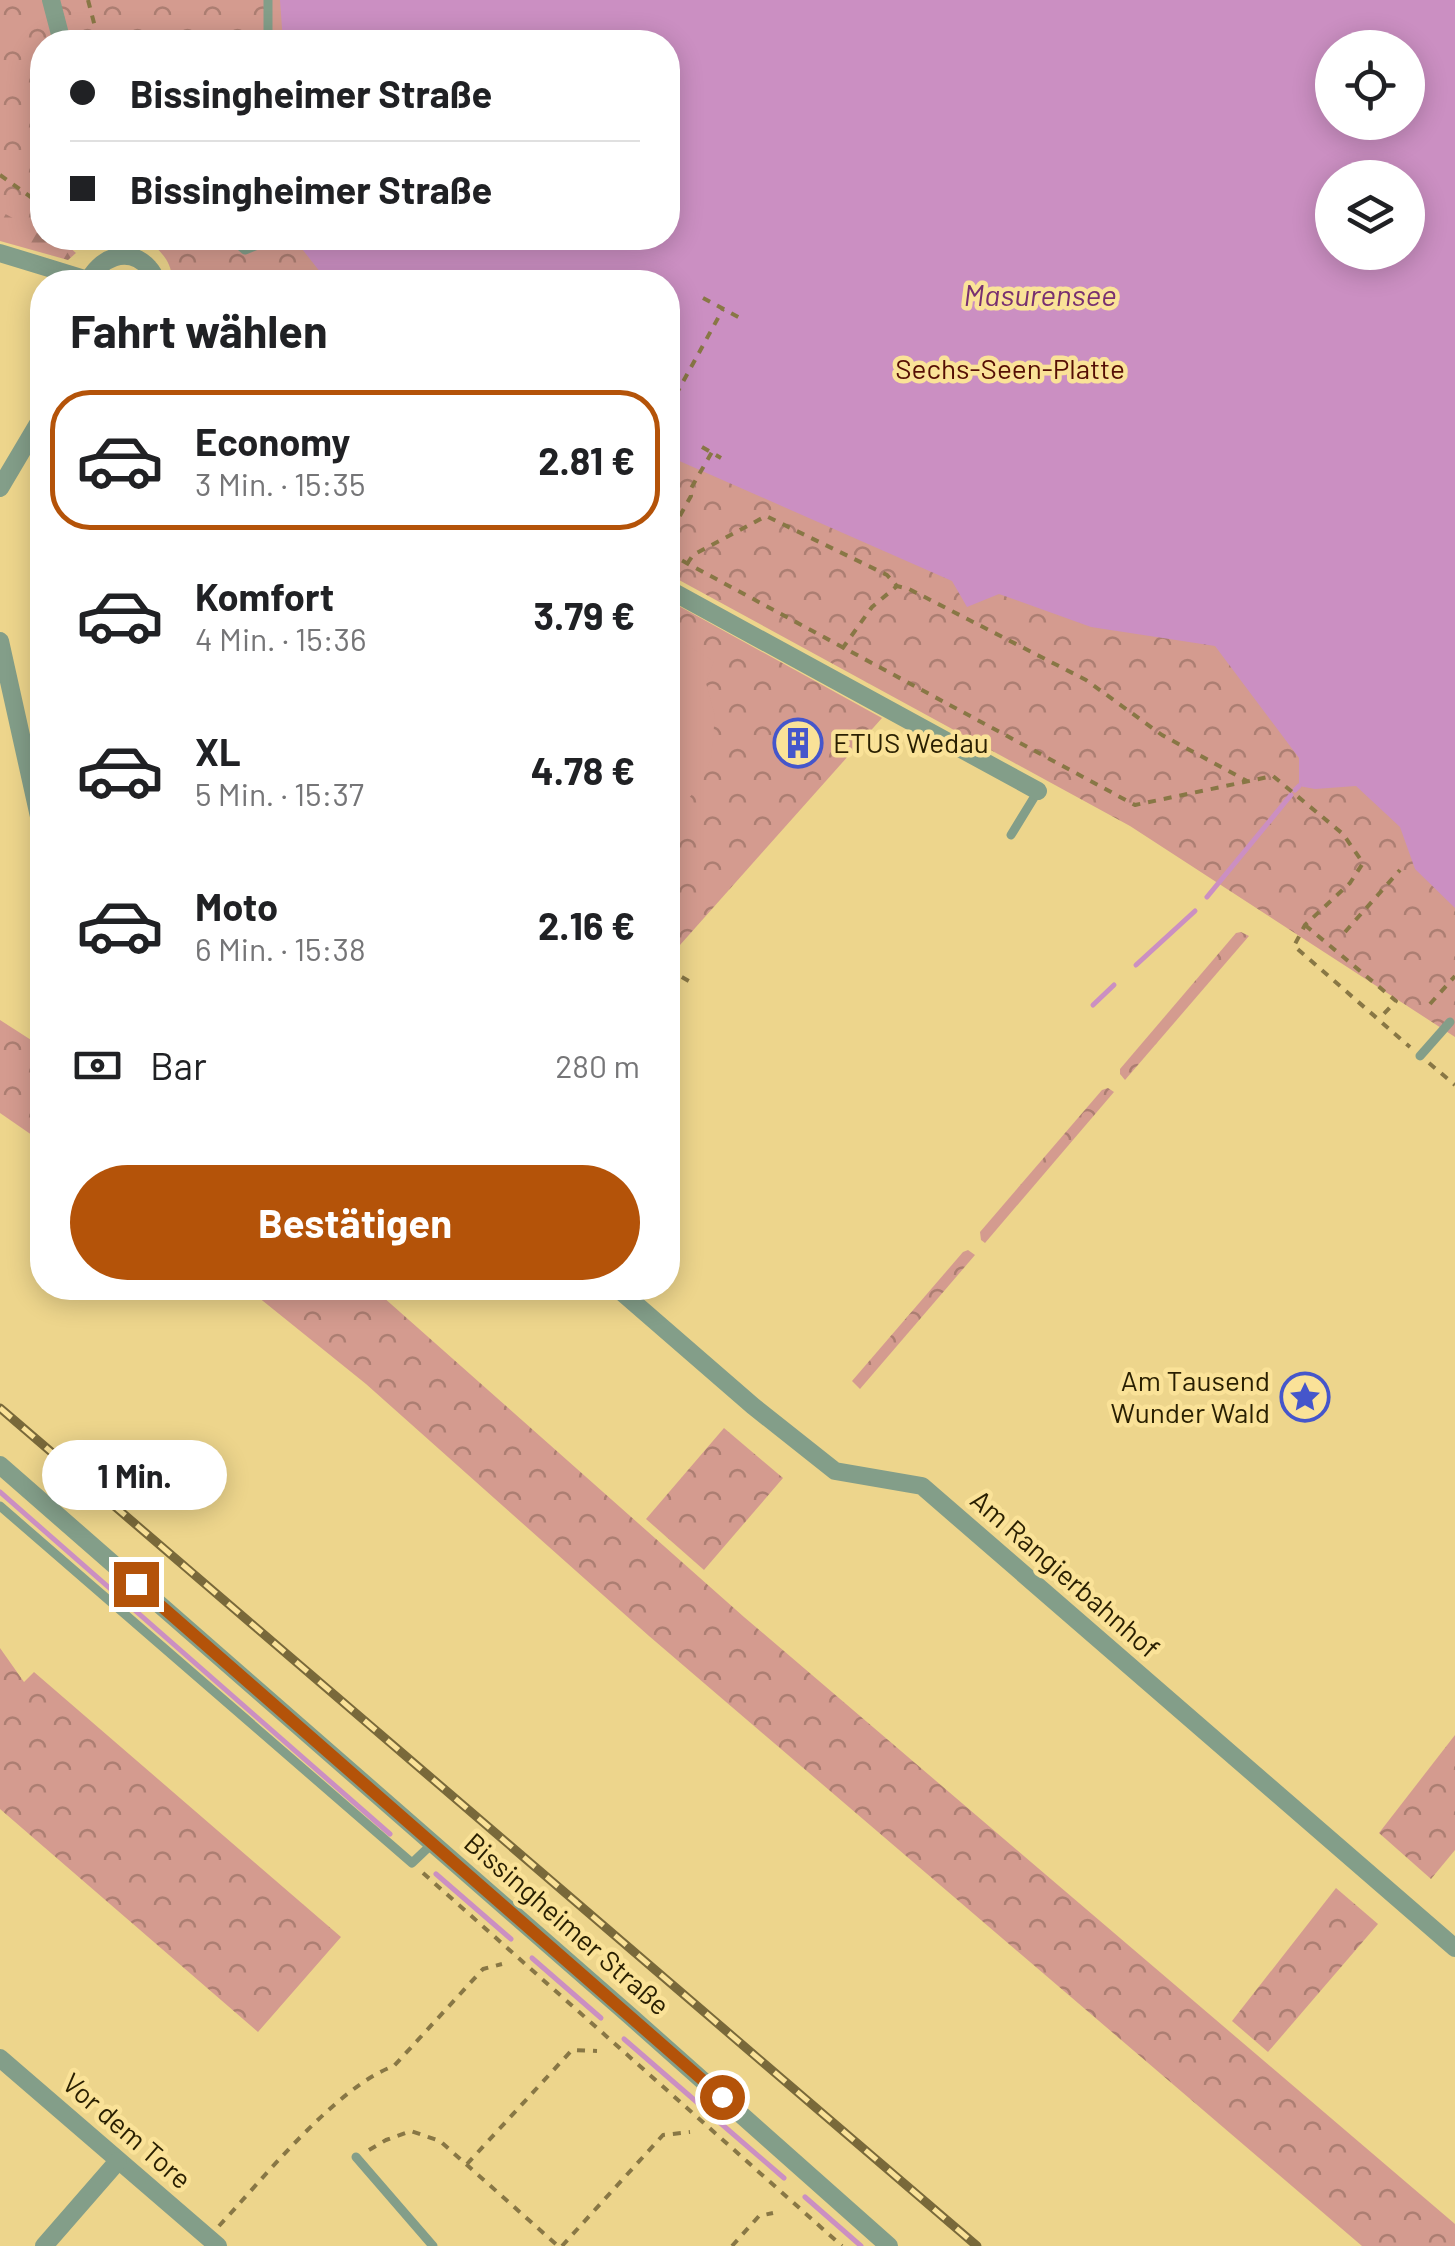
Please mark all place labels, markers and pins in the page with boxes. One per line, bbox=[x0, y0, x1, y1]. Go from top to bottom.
building icon: ETUS Wedau bbox=[772, 717, 824, 769]
place label: ETUS Wedau bbox=[833, 725, 989, 759]
place label: Am Tausend Wunder Wald bbox=[1110, 1363, 1270, 1429]
place icon: Am Tausend Wunder Wald bbox=[1279, 1371, 1331, 1423]

